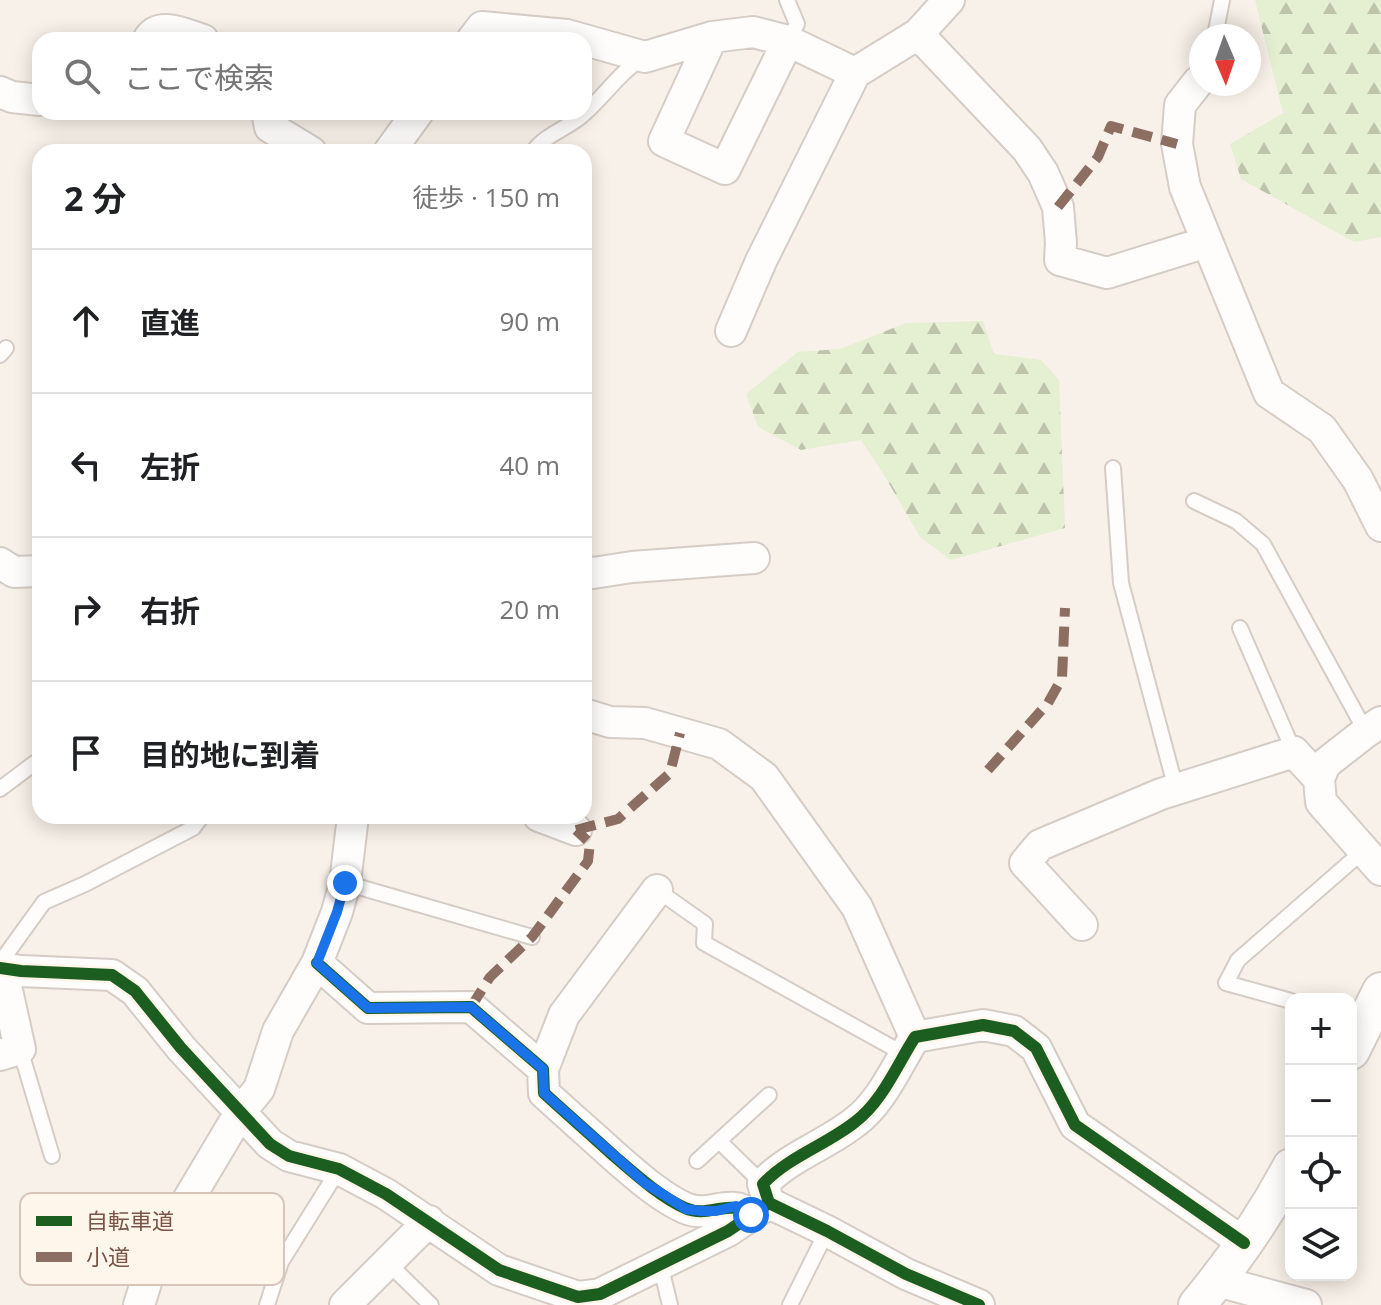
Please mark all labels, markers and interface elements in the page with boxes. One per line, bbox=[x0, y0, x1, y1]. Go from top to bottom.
north arrow bbox=[1189, 24, 1261, 96]
search box bbox=[32, 32, 592, 120]
icon: search bbox=[60, 54, 104, 98]
text: ここで検索 bbox=[124, 57, 274, 98]
text: 2 分 bbox=[64, 175, 126, 221]
text: 徒歩 · 150 m bbox=[412, 179, 560, 215]
icon: ahead bbox=[64, 299, 108, 343]
text: 直進 bbox=[140, 302, 200, 343]
text: 90 m bbox=[499, 303, 560, 339]
icon: left bbox=[64, 443, 108, 487]
text: 左折 bbox=[140, 446, 200, 487]
text: 40 m bbox=[499, 447, 560, 483]
icon: right bbox=[64, 587, 108, 631]
text: 右折 bbox=[140, 590, 200, 631]
text: 20 m bbox=[499, 591, 560, 627]
icon: arrive bbox=[64, 731, 108, 775]
text: 目的地に到着 bbox=[140, 734, 320, 775]
route end bbox=[327, 865, 363, 901]
map controls bbox=[1285, 993, 1357, 1281]
button: + bbox=[1285, 993, 1357, 1065]
button: − bbox=[1285, 1065, 1357, 1137]
button: locate bbox=[1285, 1137, 1357, 1209]
legend bbox=[20, 1193, 284, 1285]
route start bbox=[733, 1197, 769, 1233]
text: 自転車道 bbox=[86, 1205, 174, 1235]
button: layers bbox=[1285, 1209, 1357, 1281]
text: 小道 bbox=[86, 1241, 130, 1271]

